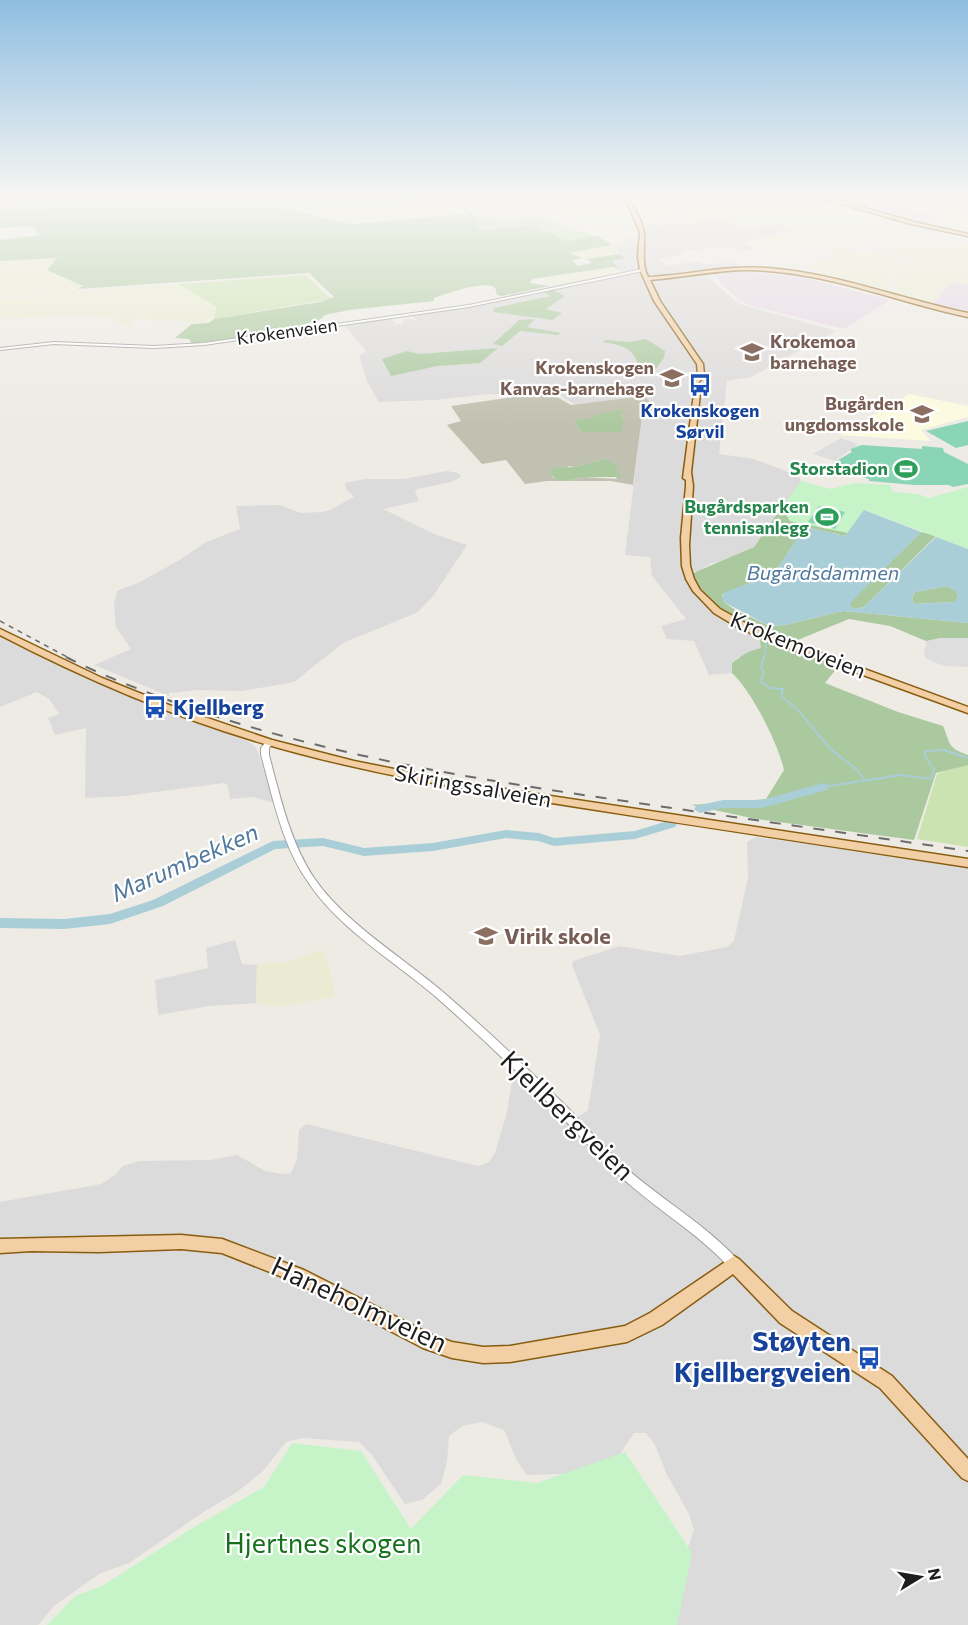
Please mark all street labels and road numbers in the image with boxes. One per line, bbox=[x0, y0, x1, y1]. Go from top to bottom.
street label: Krokenveien bbox=[235, 313, 339, 349]
street label: Krokemoveien bbox=[727, 605, 870, 684]
street label: Skiringssalveien bbox=[392, 758, 554, 813]
street label: Kjellbergveien bbox=[494, 1043, 642, 1187]
street label: Haneholmveien bbox=[267, 1249, 453, 1359]

